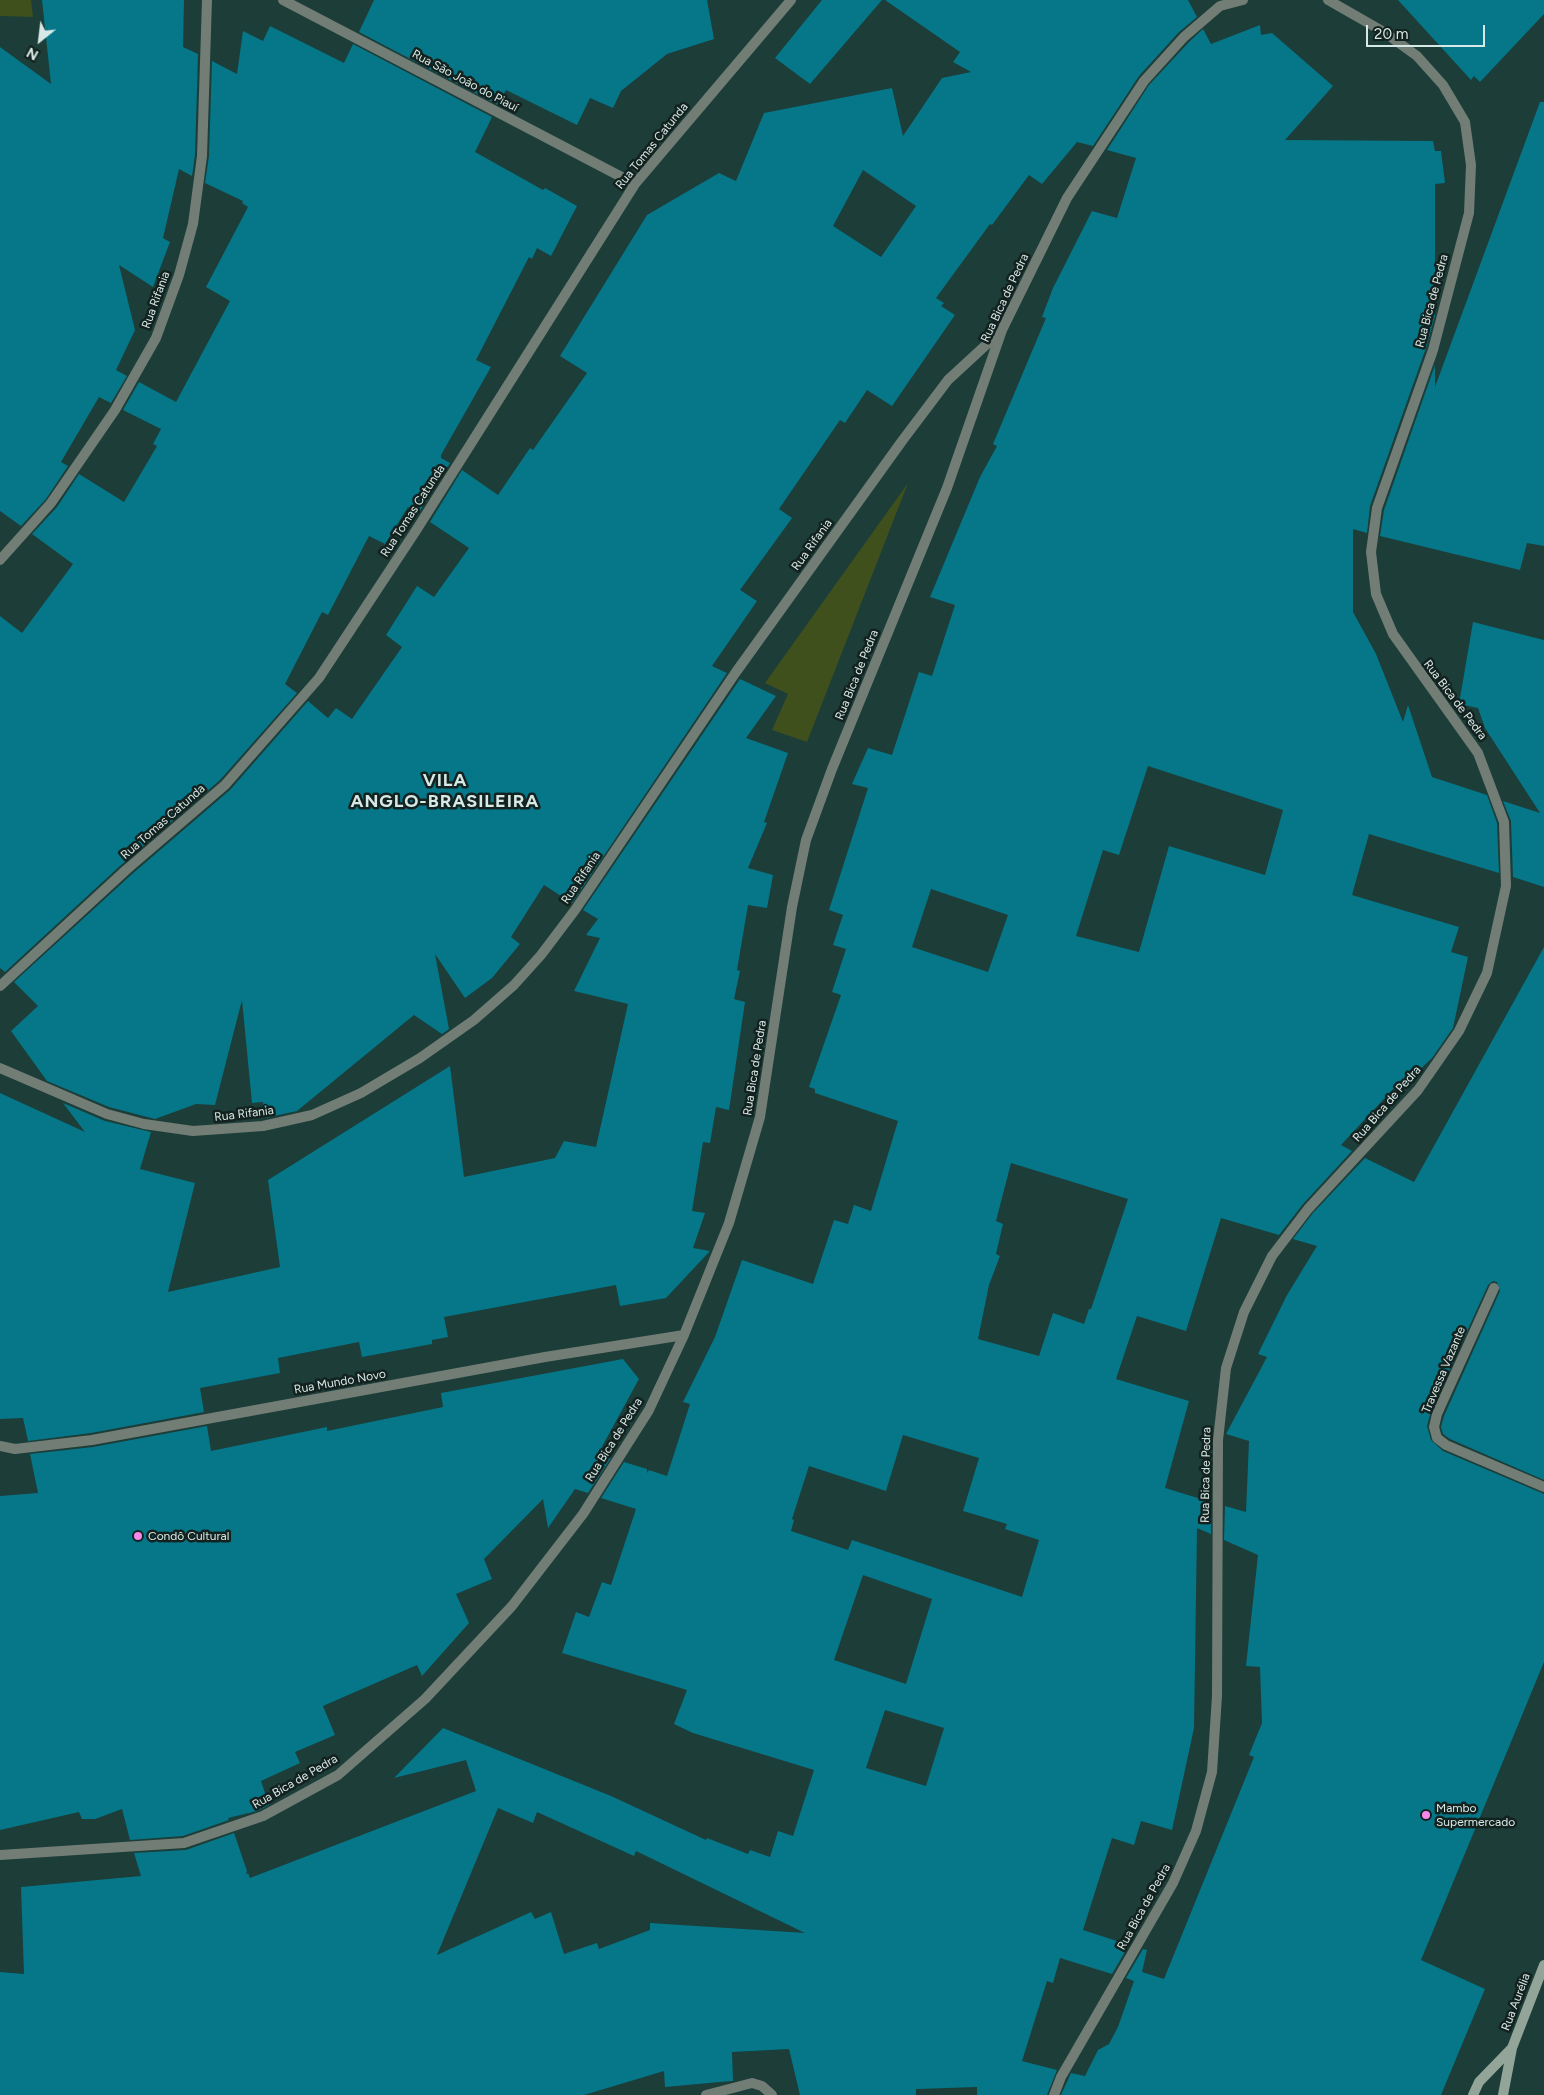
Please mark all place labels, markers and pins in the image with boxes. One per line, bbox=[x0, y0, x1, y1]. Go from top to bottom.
place label: Condô Cultural bbox=[148, 1529, 229, 1543]
marker: Condô Cultural bbox=[132, 1530, 144, 1542]
place label: Mambo Supermercado bbox=[1436, 1801, 1515, 1829]
marker: Mambo Supermercado bbox=[1420, 1809, 1432, 1821]

